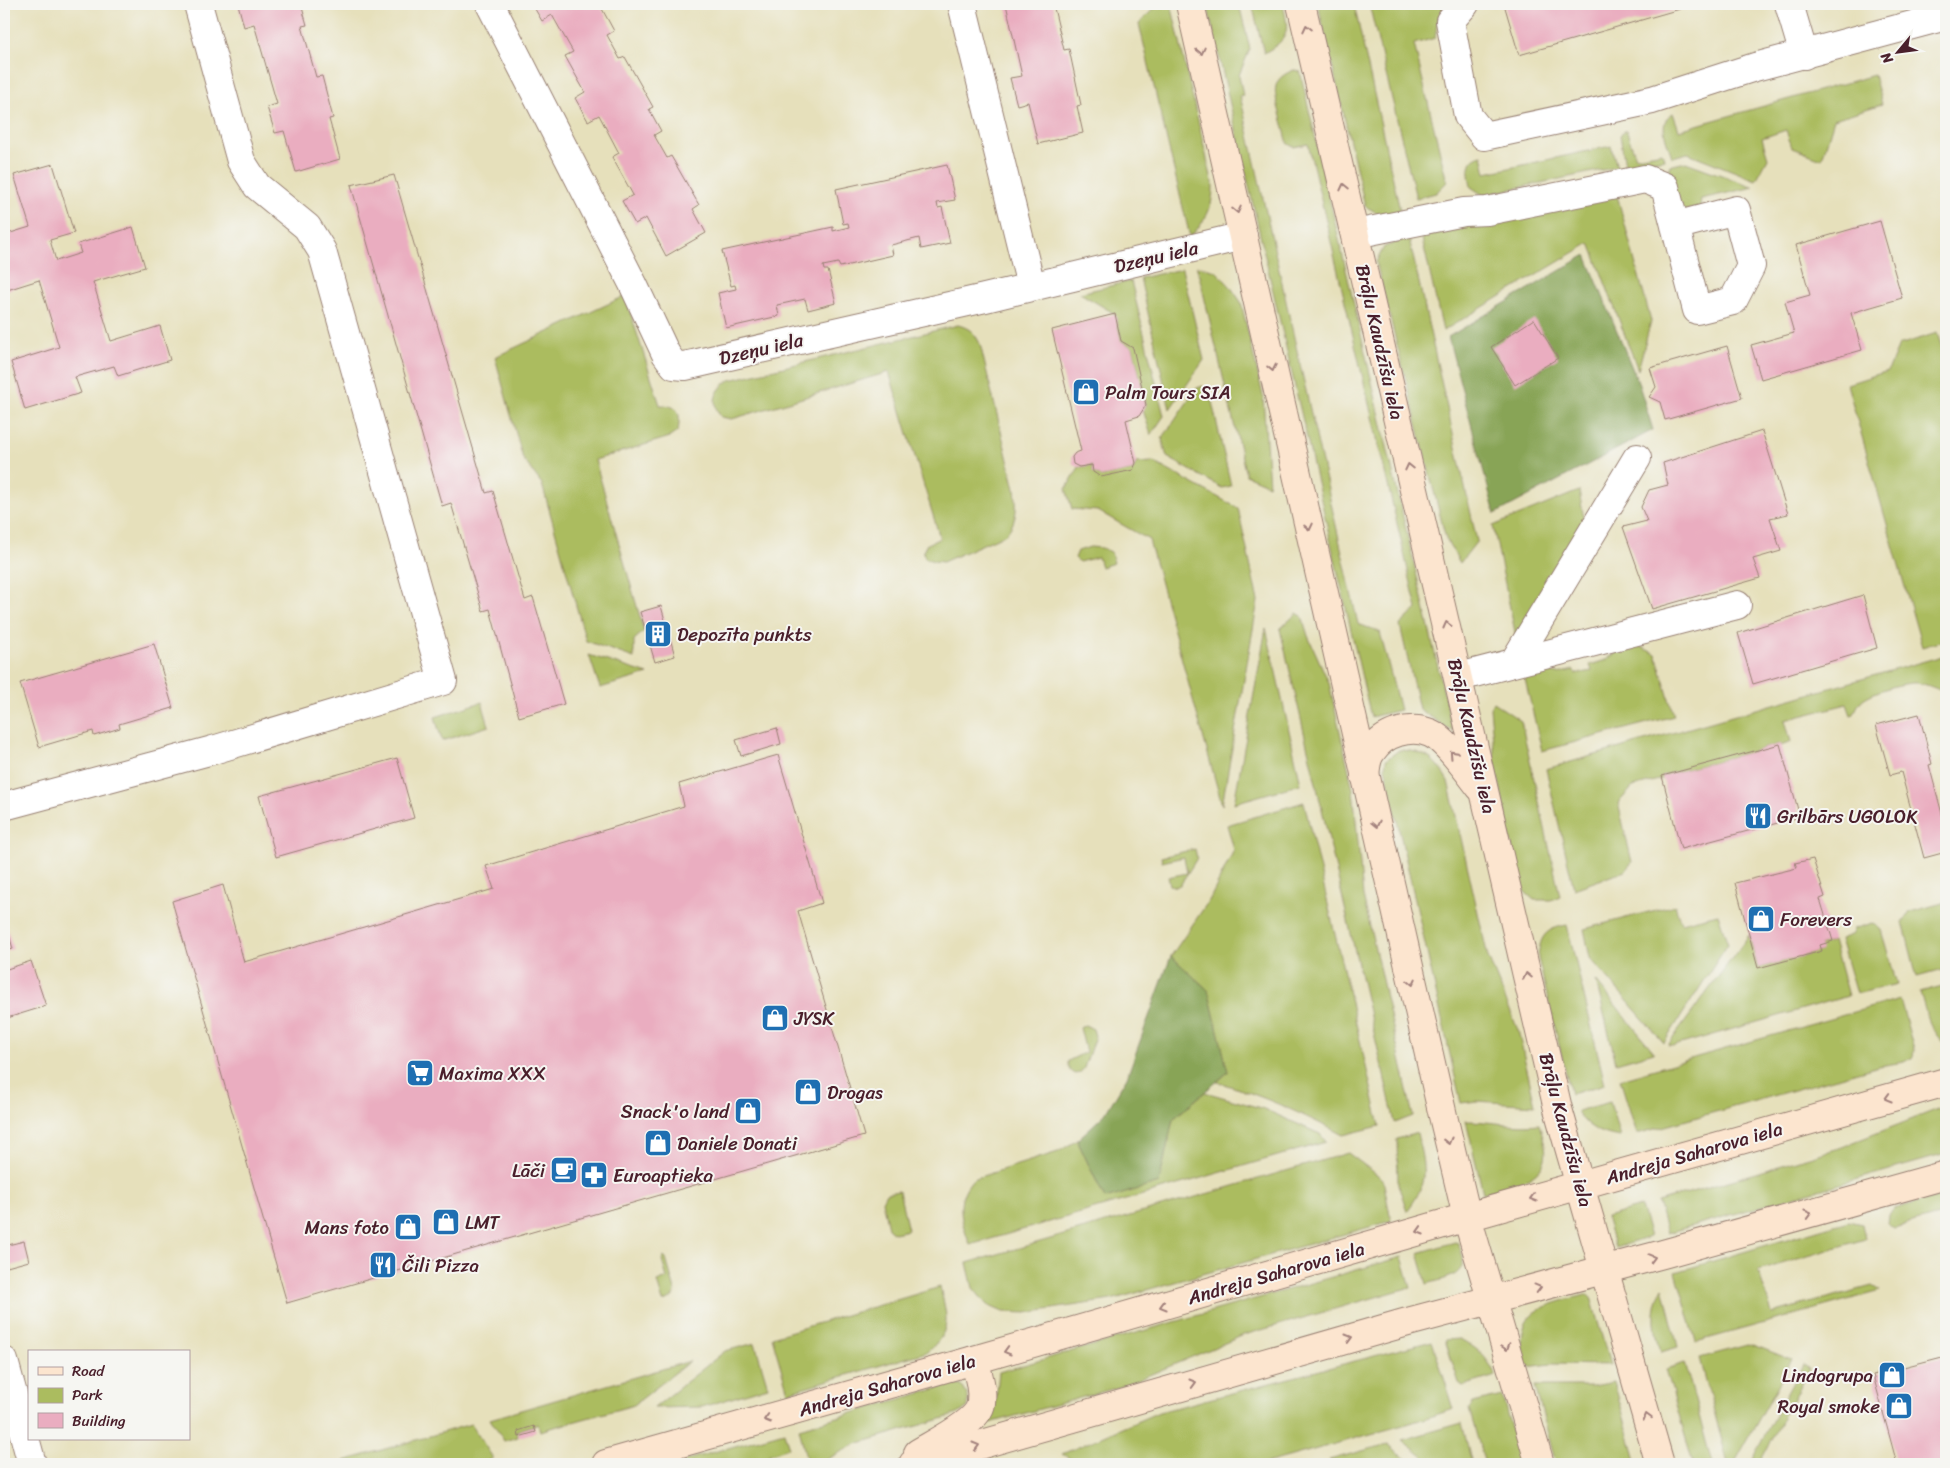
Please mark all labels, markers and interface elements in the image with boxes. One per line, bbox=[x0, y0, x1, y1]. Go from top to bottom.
one-way arrow bbox=[1302, 24, 1313, 33]
north arrow bbox=[1872, 28, 1922, 78]
one-way arrow bbox=[1195, 47, 1206, 56]
text: N bbox=[1874, 47, 1901, 69]
one-way arrow bbox=[1339, 182, 1350, 191]
one-way arrow bbox=[1231, 205, 1242, 214]
street label: Dzeņu iela bbox=[1111, 231, 1202, 283]
street label: Brāļu Kaudzīšu iela bbox=[1346, 261, 1414, 423]
street label: Dzeņu iela bbox=[716, 323, 807, 375]
one-way arrow bbox=[1266, 364, 1277, 373]
place label: Palm Tours SIA bbox=[1105, 376, 1231, 409]
shop icon: Palm Tours SIA bbox=[1071, 377, 1101, 407]
one-way arrow bbox=[1404, 462, 1415, 471]
one-way arrow bbox=[1303, 522, 1314, 531]
place label: Depozīta punkts bbox=[677, 618, 812, 651]
building icon: Depozīta punkts bbox=[643, 619, 673, 649]
one-way arrow bbox=[1442, 620, 1453, 629]
street label: Brāļu Kaudzīšu iela bbox=[1438, 655, 1506, 817]
one-way arrow bbox=[1450, 751, 1459, 760]
place label: Grilbārs UGOLOK bbox=[1777, 800, 1918, 833]
restaurant icon: Grilbārs UGOLOK bbox=[1743, 801, 1773, 831]
one-way arrow bbox=[1370, 820, 1381, 828]
place label: Forevers bbox=[1780, 903, 1852, 936]
shop icon: Forevers bbox=[1746, 904, 1776, 934]
one-way arrow bbox=[1522, 971, 1533, 980]
one-way arrow bbox=[1406, 978, 1417, 987]
place label: JYSK bbox=[793, 1002, 835, 1035]
shop icon: JYSK bbox=[760, 1003, 790, 1033]
street label: Brāļu Kaudzīšu iela bbox=[1530, 1049, 1603, 1211]
place label: Maxima XXX bbox=[439, 1057, 546, 1090]
supermarket icon: Maxima XXX bbox=[405, 1058, 435, 1088]
place label: Drogas bbox=[827, 1076, 883, 1109]
shop icon: Drogas bbox=[793, 1077, 823, 1107]
one-way arrow bbox=[1885, 1093, 1893, 1103]
place label: Snack'o land bbox=[621, 1095, 731, 1128]
shop icon: Snack'o land bbox=[733, 1096, 763, 1126]
street label: Andreja Saharova iela bbox=[1601, 1112, 1787, 1194]
place label: Daniele Donati bbox=[677, 1127, 798, 1160]
shop icon: Daniele Donati bbox=[643, 1128, 673, 1158]
one-way arrow bbox=[1443, 1136, 1453, 1144]
place label: Lāči bbox=[512, 1154, 546, 1187]
cafe icon: Lāči bbox=[549, 1155, 579, 1185]
place label: Euroaptieka bbox=[613, 1159, 713, 1192]
pharmacy icon: Euroaptieka bbox=[579, 1160, 609, 1190]
one-way arrow bbox=[1529, 1192, 1538, 1203]
place label: LMT bbox=[465, 1206, 501, 1239]
shop icon: LMT bbox=[431, 1207, 461, 1237]
one-way arrow bbox=[1804, 1209, 1813, 1220]
place label: Mans foto bbox=[304, 1211, 389, 1244]
shop icon: Mans foto bbox=[393, 1212, 423, 1242]
one-way arrow bbox=[1417, 1225, 1425, 1235]
street label: Andreja Saharova iela bbox=[1183, 1232, 1369, 1314]
place label: Čili Pizza bbox=[402, 1249, 480, 1282]
restaurant icon: Čili Pizza bbox=[368, 1250, 398, 1280]
one-way arrow bbox=[1647, 1253, 1655, 1263]
one-way arrow bbox=[1533, 1283, 1542, 1294]
one-way arrow bbox=[1160, 1300, 1168, 1310]
one-way arrow bbox=[1345, 1334, 1353, 1344]
one-way arrow bbox=[1500, 1342, 1510, 1350]
street label: Andreja Saharova iela bbox=[794, 1344, 980, 1426]
one-way arrow bbox=[1004, 1345, 1012, 1355]
legend bbox=[28, 1350, 190, 1440]
text: Road bbox=[72, 1358, 105, 1384]
place label: Lindogrupa bbox=[1782, 1359, 1873, 1392]
shop icon: Lindogrupa bbox=[1877, 1360, 1907, 1390]
one-way arrow bbox=[1189, 1379, 1197, 1389]
text: Park bbox=[72, 1382, 103, 1408]
place label: Royal smoke bbox=[1777, 1390, 1880, 1423]
shop icon: Royal smoke bbox=[1884, 1391, 1914, 1421]
text: Building bbox=[72, 1408, 126, 1434]
one-way arrow bbox=[763, 1413, 771, 1423]
one-way arrow bbox=[1642, 1414, 1652, 1422]
one-way arrow bbox=[972, 1441, 980, 1451]

